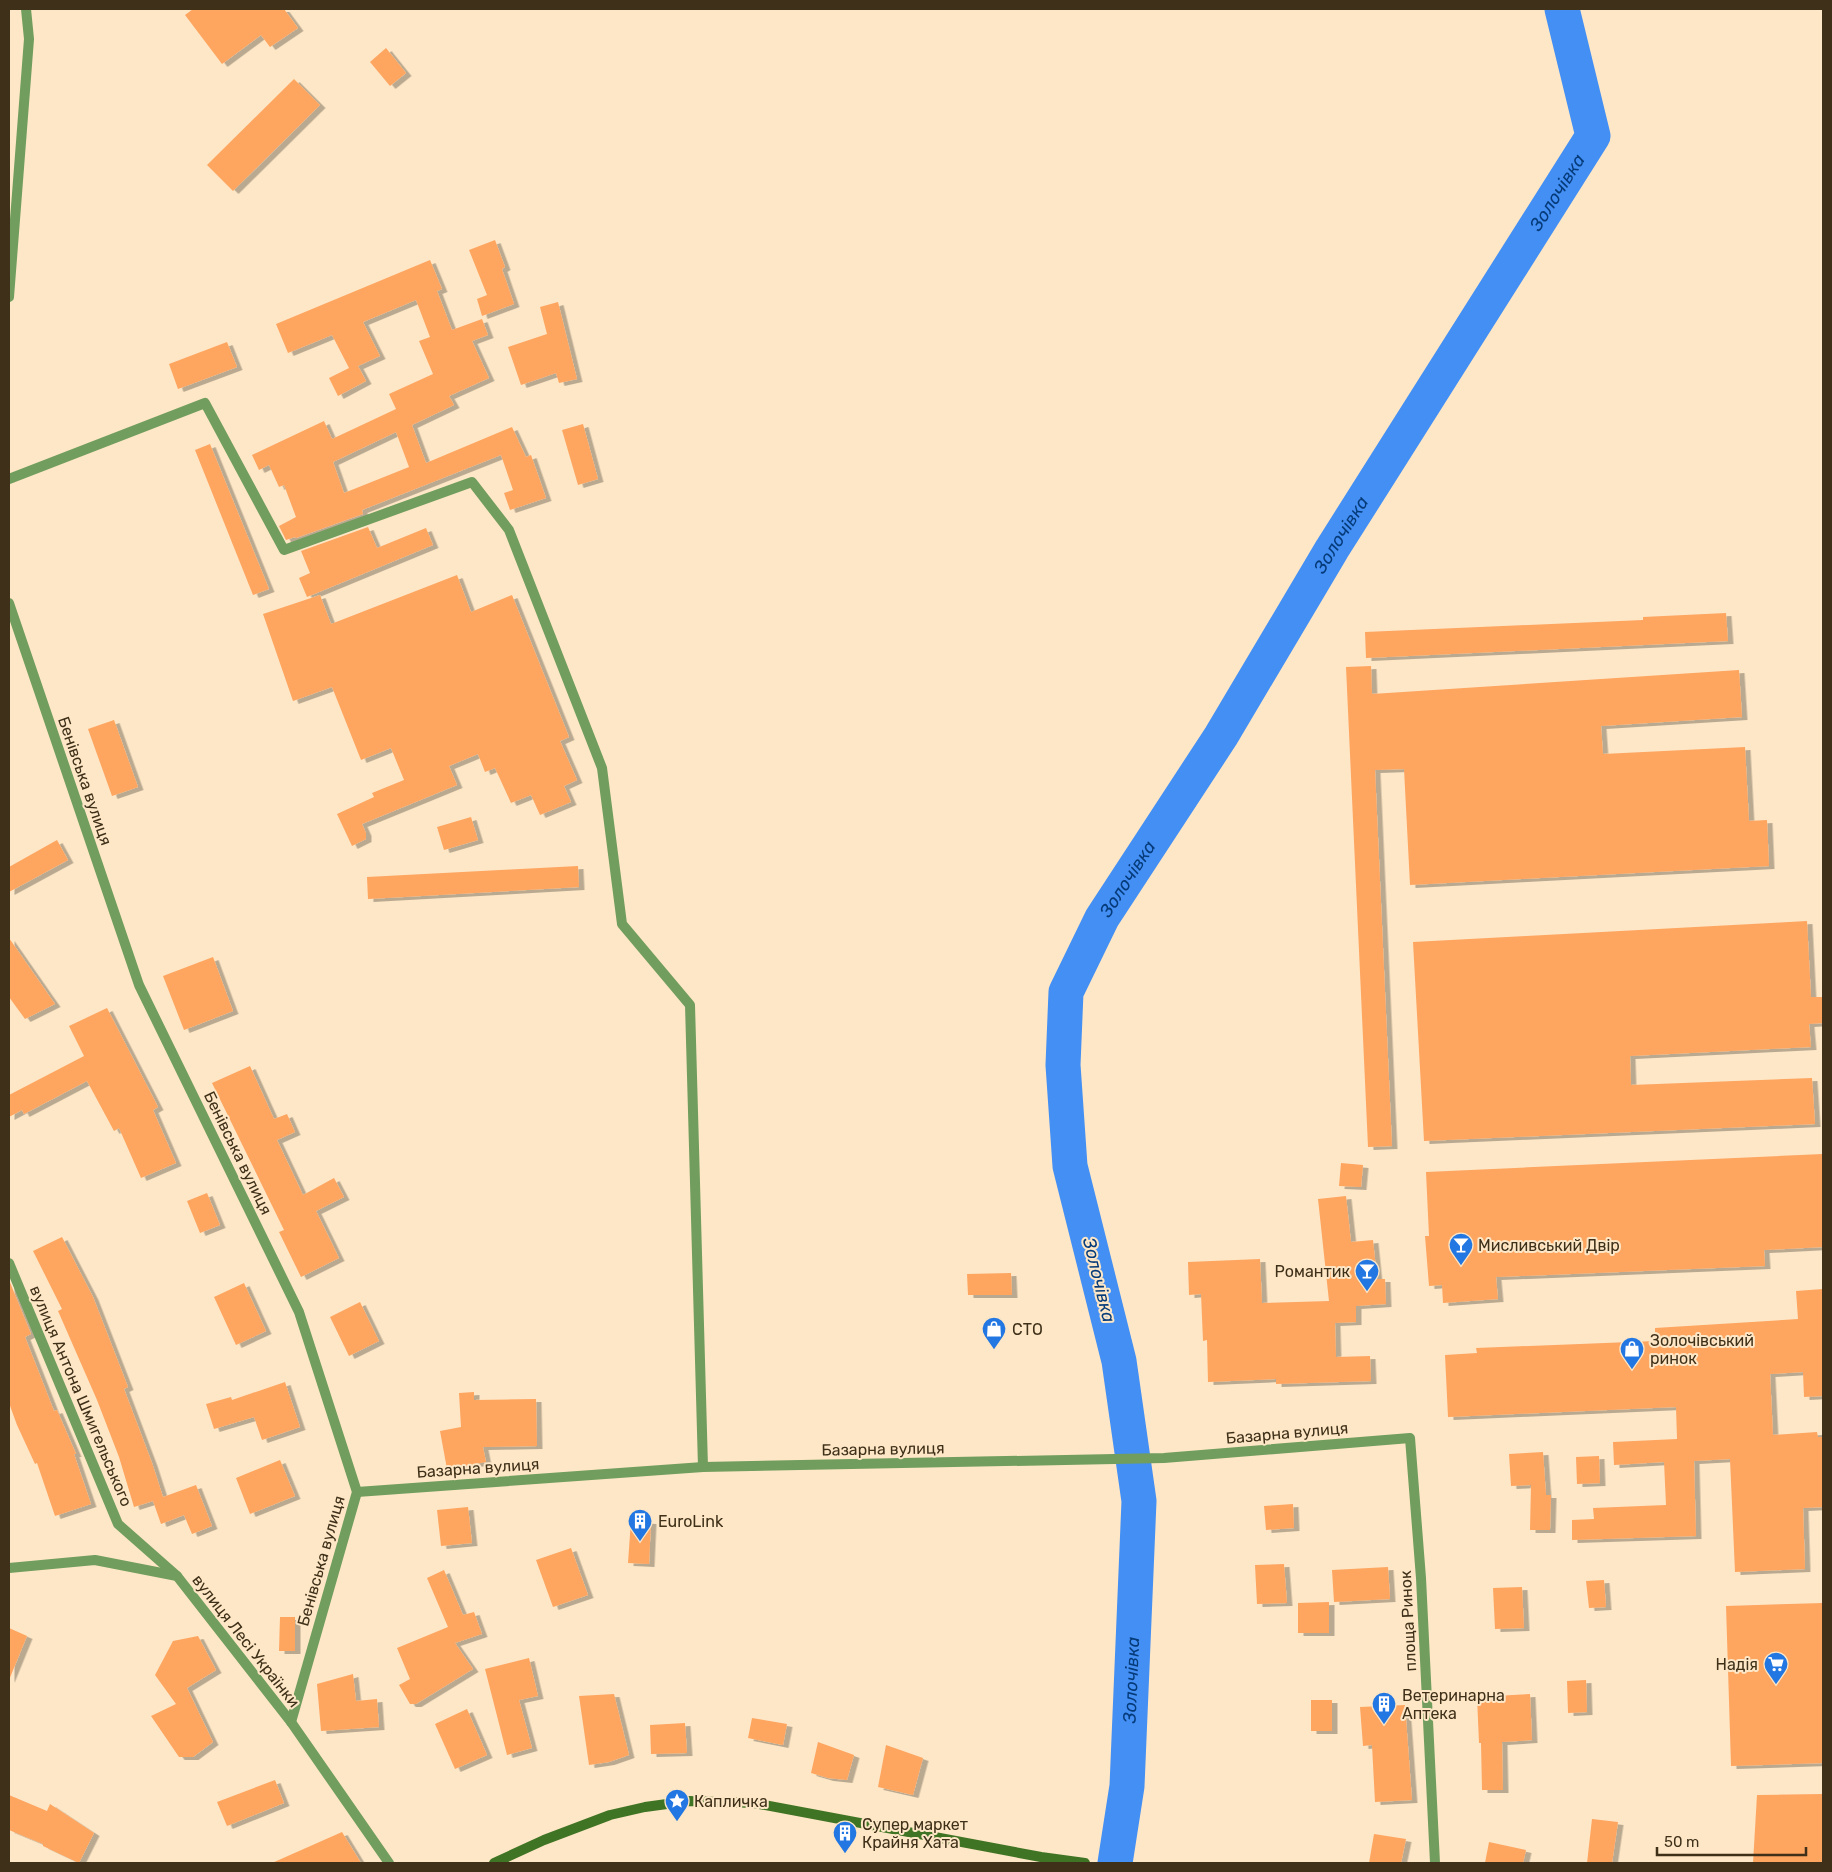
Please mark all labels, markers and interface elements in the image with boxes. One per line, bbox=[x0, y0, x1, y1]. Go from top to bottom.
water label: Золочівка bbox=[1524, 150, 1590, 236]
water label: Золочівка bbox=[1309, 492, 1374, 578]
street label: Бенівська вулиця bbox=[54, 714, 116, 848]
water label: Золочівка bbox=[1094, 836, 1161, 922]
street label: Бенівська вулиця bbox=[200, 1088, 276, 1218]
bar icon: Мисливський Двір bbox=[1448, 1232, 1474, 1266]
water label: Золочівка bbox=[1078, 1234, 1120, 1325]
place label: Мисливський Двір bbox=[1478, 1236, 1620, 1255]
bar icon: Романтик bbox=[1354, 1258, 1380, 1292]
place label: Романтик bbox=[1275, 1262, 1350, 1281]
street label: вулиця Антона Шмигельського bbox=[26, 1283, 136, 1509]
shop icon: СТО bbox=[981, 1316, 1007, 1350]
place label: СТО bbox=[1012, 1320, 1043, 1339]
place label: Золочівський ринок bbox=[1650, 1331, 1754, 1368]
shop icon: Золочівський ринок bbox=[1619, 1336, 1645, 1370]
street label: Базарна вулиця bbox=[1225, 1418, 1349, 1448]
street label: Базарна вулиця bbox=[821, 1438, 945, 1460]
street label: Базарна вулиця bbox=[416, 1454, 540, 1482]
street label: Бенівська вулиця bbox=[293, 1494, 349, 1628]
building icon: EuroLink bbox=[627, 1508, 653, 1542]
place label: EuroLink bbox=[658, 1512, 724, 1531]
street label: площа Ринок bbox=[1396, 1570, 1420, 1672]
street label: вулиця Лесі Українки bbox=[188, 1571, 304, 1711]
water label: Золочівка bbox=[1119, 1636, 1144, 1725]
supermarket icon: Надія bbox=[1763, 1651, 1789, 1685]
place label: Надія bbox=[1716, 1655, 1758, 1674]
place label: Ветеринарна Аптека bbox=[1402, 1686, 1505, 1723]
building icon: Ветеринарна Аптека bbox=[1371, 1691, 1397, 1725]
place icon: Капличка bbox=[664, 1788, 690, 1822]
place label: Капличка bbox=[694, 1792, 768, 1811]
place label: Супер маркет Крайня Хата bbox=[862, 1815, 968, 1852]
building icon: Супер маркет Крайня Хата bbox=[832, 1820, 858, 1854]
scale bar bbox=[1657, 1824, 1806, 1856]
text: 50 m bbox=[1664, 1833, 1699, 1851]

